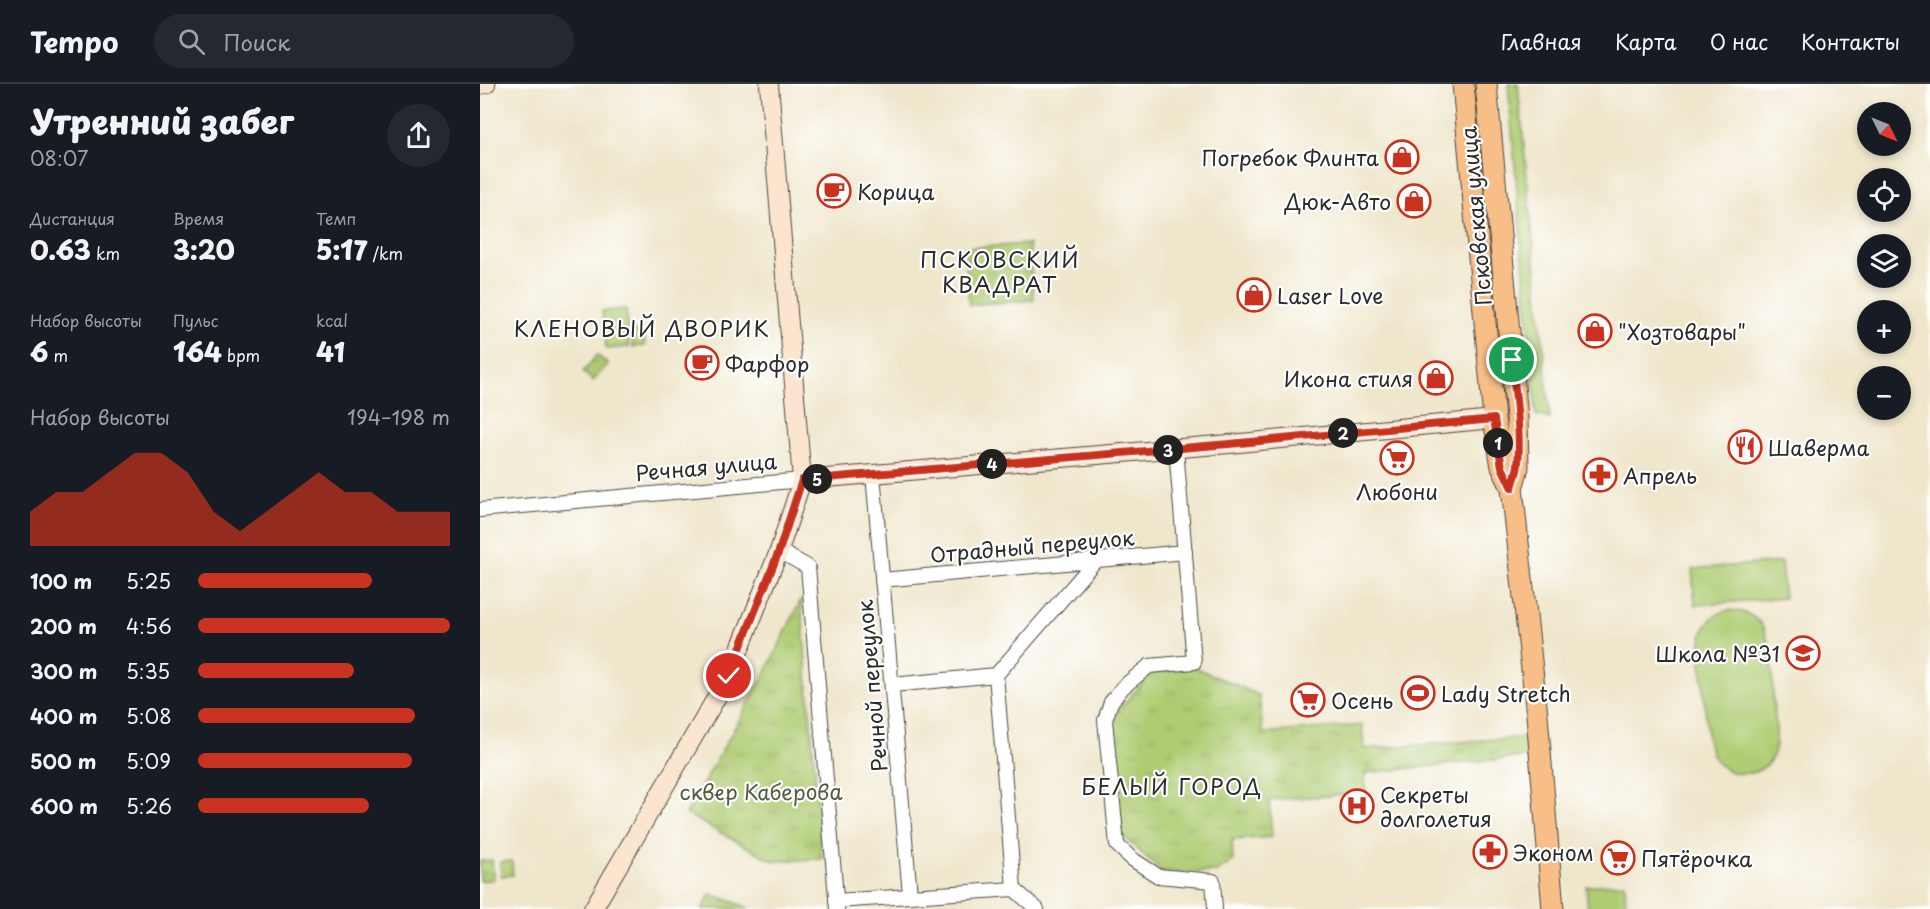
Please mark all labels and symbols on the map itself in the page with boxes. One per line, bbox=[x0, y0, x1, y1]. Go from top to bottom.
north arrow bbox=[1857, 102, 1911, 156]
street label: Псковская улица bbox=[1451, 124, 1499, 307]
shop icon: Погребок Флинта bbox=[1384, 139, 1420, 175]
place label: Погребок Флинта bbox=[1201, 141, 1379, 173]
cafe icon: Корица bbox=[816, 173, 852, 209]
place label: Корица bbox=[857, 175, 935, 207]
shop icon: Дюк-Авто bbox=[1396, 183, 1432, 219]
place label: Дюк-Авто bbox=[1284, 185, 1391, 217]
district label: ПСКОВСКИЙ КВАДРАТ bbox=[920, 242, 1080, 300]
shop icon: Laser Love bbox=[1236, 277, 1272, 313]
place label: Laser Love bbox=[1277, 279, 1383, 311]
district label: КЛЕНОВЫЙ ДВОРИК bbox=[514, 311, 770, 344]
shop icon: "Хозтовары" bbox=[1577, 313, 1613, 349]
place label: "Хозтовары" bbox=[1618, 315, 1746, 347]
pin bbox=[1486, 334, 1537, 385]
cafe icon: Фарфор bbox=[684, 345, 720, 381]
place label: Фарфор bbox=[725, 347, 809, 379]
shop icon: Икона стиля bbox=[1418, 360, 1454, 396]
place label: Икона стиля bbox=[1284, 362, 1413, 394]
pin: 2 bbox=[1328, 418, 1358, 448]
pin: 1 bbox=[1483, 428, 1513, 458]
restaurant icon: Шаверма bbox=[1727, 429, 1763, 465]
place label: Шаверма bbox=[1768, 431, 1869, 463]
pin: 3 bbox=[1153, 435, 1183, 465]
supermarket icon: Любони bbox=[1379, 440, 1415, 476]
street label: Речная улица bbox=[634, 444, 779, 488]
pin: 4 bbox=[977, 449, 1007, 479]
pharmacy icon: Апрель bbox=[1582, 457, 1618, 493]
place label: Апрель bbox=[1623, 459, 1697, 491]
pin: 5 bbox=[802, 464, 832, 494]
place label: Любони bbox=[1356, 475, 1438, 507]
street label: Отрадный переулок bbox=[929, 520, 1136, 570]
street label: Речной переулок bbox=[848, 598, 894, 773]
school or university icon: Школа №31 bbox=[1785, 635, 1821, 671]
place label: Школа №31 bbox=[1655, 637, 1780, 669]
pin bbox=[703, 650, 754, 701]
sports icon: Lady Stretch bbox=[1400, 675, 1436, 711]
place label: Lady Stretch bbox=[1441, 677, 1571, 709]
supermarket icon: Осень bbox=[1290, 682, 1326, 718]
place label: Осень bbox=[1331, 684, 1393, 716]
district label: БЕЛЫЙ ГОРОД bbox=[1081, 769, 1263, 802]
park label: сквер Каберова bbox=[679, 775, 843, 807]
place label: Секреты долголетия bbox=[1380, 778, 1492, 834]
hospital icon: Секреты долголетия bbox=[1339, 788, 1375, 824]
pharmacy icon: Эконом bbox=[1472, 834, 1508, 870]
place label: Эконом bbox=[1513, 836, 1594, 868]
supermarket icon: Пятёрочка bbox=[1600, 840, 1636, 876]
place label: Пятёрочка bbox=[1641, 842, 1753, 874]

